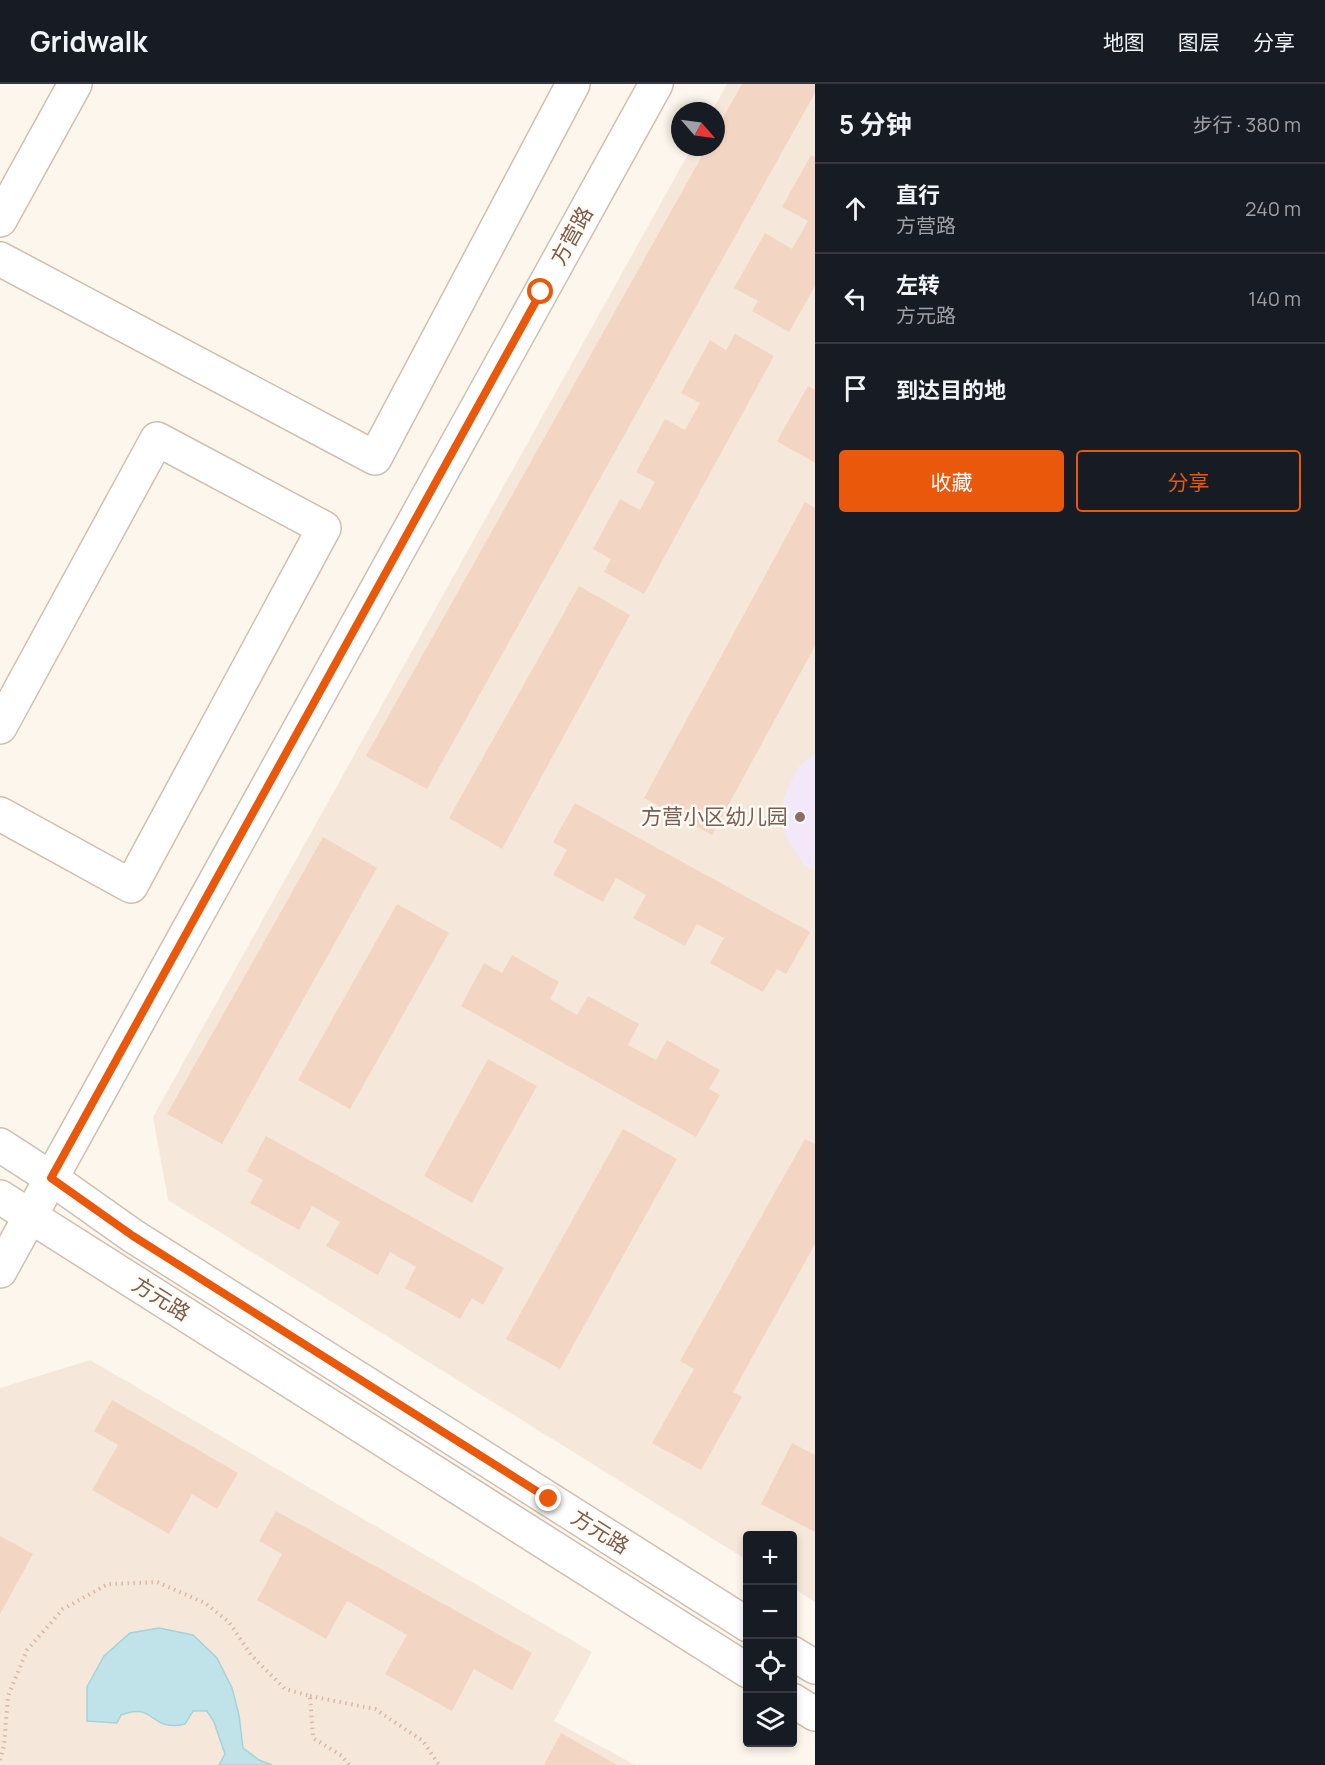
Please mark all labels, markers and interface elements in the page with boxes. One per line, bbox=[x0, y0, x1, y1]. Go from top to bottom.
text: Gridwalk bbox=[30, 22, 147, 60]
text: 地图 bbox=[1103, 28, 1145, 56]
text: 图层 bbox=[1178, 28, 1220, 56]
text: 分享 bbox=[1253, 28, 1295, 56]
north arrow bbox=[671, 102, 725, 156]
text: 5 分钟 bbox=[839, 106, 911, 142]
text: 步行 · 380 m bbox=[1193, 111, 1301, 138]
text: 直行 bbox=[896, 180, 940, 210]
icon: ahead bbox=[839, 192, 872, 225]
text: 240 m bbox=[1245, 195, 1301, 222]
street label: 方营路 bbox=[544, 201, 599, 270]
text: 方营路 bbox=[896, 212, 956, 239]
text: 左转 bbox=[896, 270, 940, 300]
route start bbox=[527, 278, 553, 304]
icon: left bbox=[839, 282, 872, 315]
text: 140 m bbox=[1248, 285, 1301, 312]
text: 方元路 bbox=[896, 302, 956, 329]
icon: arrive bbox=[839, 372, 872, 405]
text: 到达目的地 bbox=[896, 375, 1006, 405]
button: 收藏 bbox=[839, 450, 1064, 512]
button: 分享 bbox=[1076, 450, 1301, 512]
place label: 方营小区幼儿园 bbox=[641, 802, 788, 830]
marker: 方营小区幼儿园 bbox=[793, 810, 807, 824]
street label: 方元路 bbox=[127, 1270, 196, 1327]
route end bbox=[535, 1485, 561, 1511]
street label: 方元路 bbox=[566, 1503, 635, 1560]
map controls bbox=[743, 1531, 797, 1747]
button: + bbox=[743, 1531, 797, 1585]
button: − bbox=[743, 1585, 797, 1639]
button: locate bbox=[743, 1639, 797, 1693]
button: layers bbox=[743, 1693, 797, 1747]

